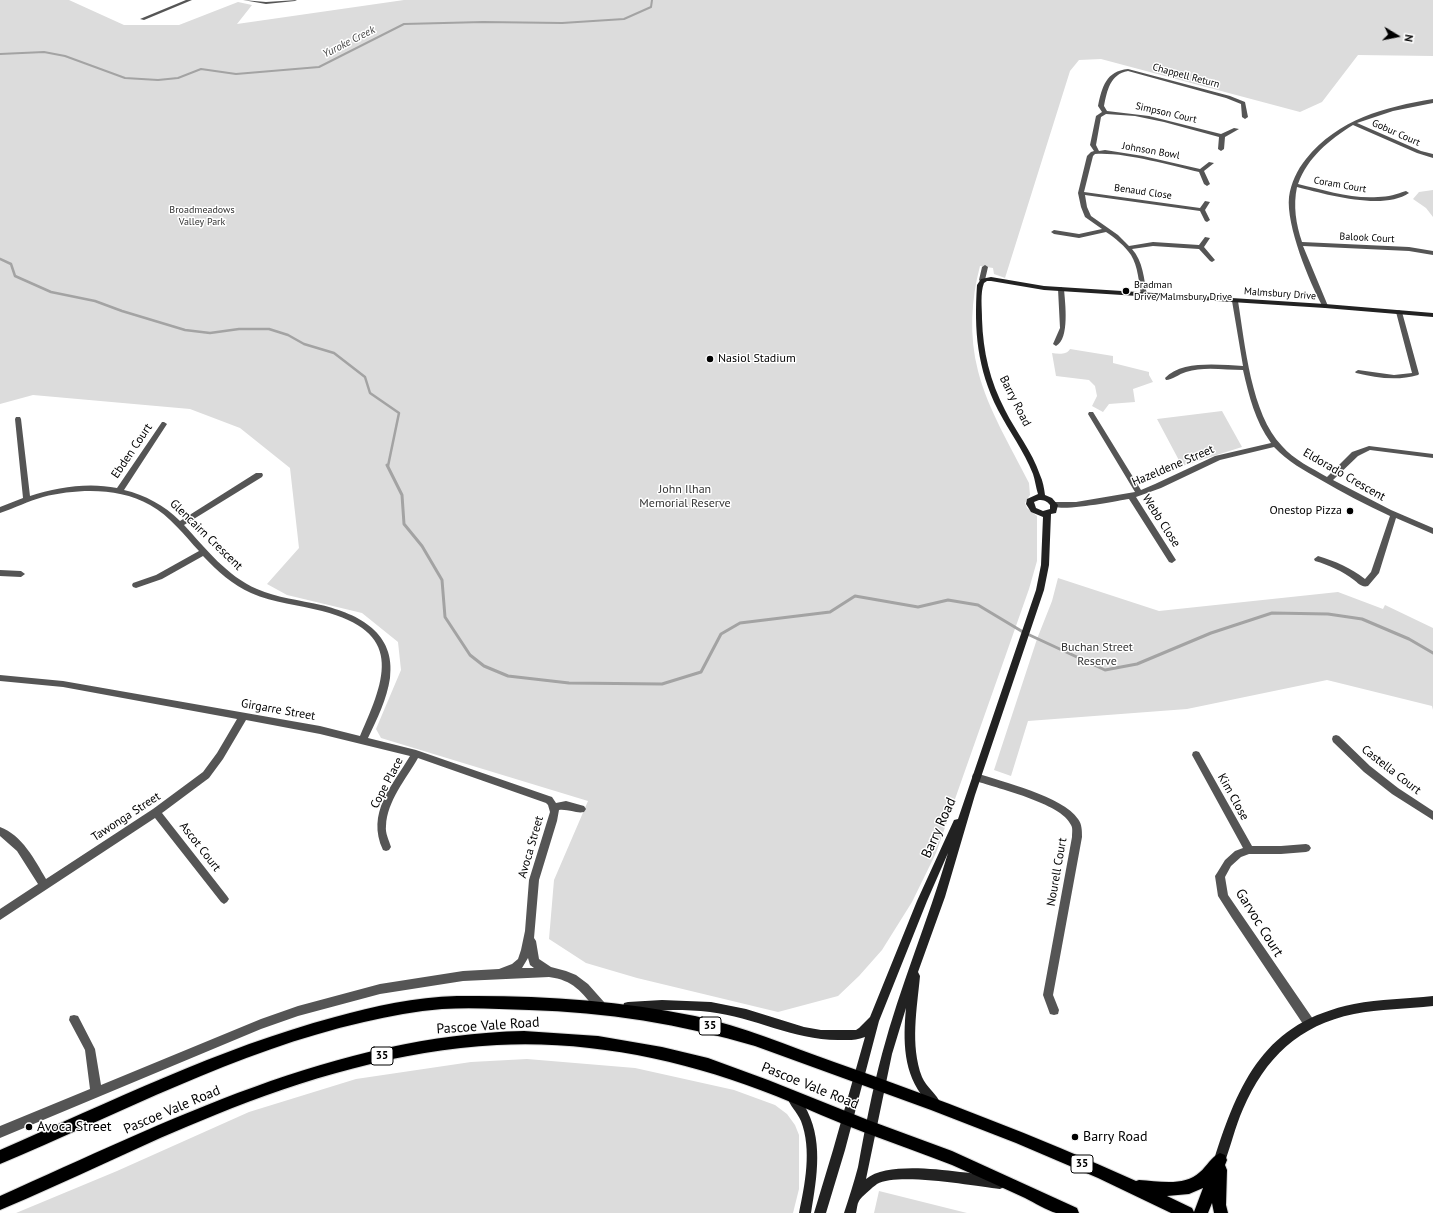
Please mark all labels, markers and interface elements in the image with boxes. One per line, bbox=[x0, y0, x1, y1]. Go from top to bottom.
north arrow bbox=[1377, 16, 1417, 56]
water label: Yuroke Creek bbox=[321, 23, 377, 61]
text: N bbox=[1401, 33, 1416, 43]
street label: Chappell Return bbox=[1151, 61, 1221, 91]
street label: Simpson Court bbox=[1134, 100, 1198, 126]
street label: Gobur Court bbox=[1370, 117, 1422, 149]
street label: Johnson Bowl bbox=[1121, 140, 1181, 162]
street label: Coram Court bbox=[1313, 174, 1367, 196]
street label: Benaud Close bbox=[1113, 182, 1173, 202]
park label: Broadmeadows Valley Park bbox=[169, 204, 235, 228]
street label: Balook Court bbox=[1339, 231, 1395, 245]
place label: Bradman Drive/Malmsbury Drive bbox=[1134, 279, 1232, 302]
marker: Bradman Drive/Malmsbury Drive bbox=[1121, 286, 1131, 296]
street label: Malmsbury Drive bbox=[1244, 286, 1316, 302]
place label: Nasiol Stadium bbox=[718, 352, 796, 366]
marker: Nasiol Stadium bbox=[705, 354, 715, 364]
street label: Barry Road bbox=[996, 373, 1034, 429]
street label: Ebden Court bbox=[108, 421, 156, 481]
street label: Hazeldene Street bbox=[1130, 442, 1216, 490]
street label: Eldorado Crescent bbox=[1300, 446, 1388, 504]
park label: John Ilhan Memorial Reserve bbox=[639, 483, 731, 511]
street label: Webb Close bbox=[1139, 492, 1183, 550]
street label: Glencairn Crescent bbox=[167, 497, 245, 573]
place label: Onestop Pizza bbox=[1269, 504, 1342, 518]
marker: Onestop Pizza bbox=[1345, 506, 1355, 516]
park label: Buchan Street Reserve bbox=[1061, 641, 1133, 669]
street label: Girgarre Street bbox=[240, 696, 316, 724]
street label: Castella Court bbox=[1358, 742, 1424, 798]
street label: Cope Place bbox=[367, 755, 407, 811]
street label: Kim Close bbox=[1214, 771, 1252, 823]
street label: Tawonga Street bbox=[89, 789, 163, 845]
street label: Barry Road bbox=[918, 795, 960, 861]
street label: Avoca Street bbox=[515, 814, 547, 880]
street label: Ascot Court bbox=[176, 819, 224, 875]
street label: Nourell Court bbox=[1044, 837, 1070, 907]
street label: Garvoc Court bbox=[1232, 886, 1286, 960]
street label: Pascoe Vale Road bbox=[436, 1014, 540, 1038]
road number: 35 bbox=[699, 1017, 721, 1035]
road number: 35 bbox=[371, 1047, 393, 1065]
street label: Pascoe Vale Road bbox=[759, 1059, 861, 1113]
street label: Pascoe Vale Road bbox=[121, 1082, 223, 1138]
place label: Avoca Street bbox=[37, 1119, 112, 1135]
marker: Avoca Street bbox=[24, 1122, 34, 1132]
place label: Barry Road bbox=[1083, 1129, 1148, 1145]
marker: Barry Road bbox=[1070, 1132, 1080, 1142]
road number: 35 bbox=[1071, 1155, 1093, 1173]

